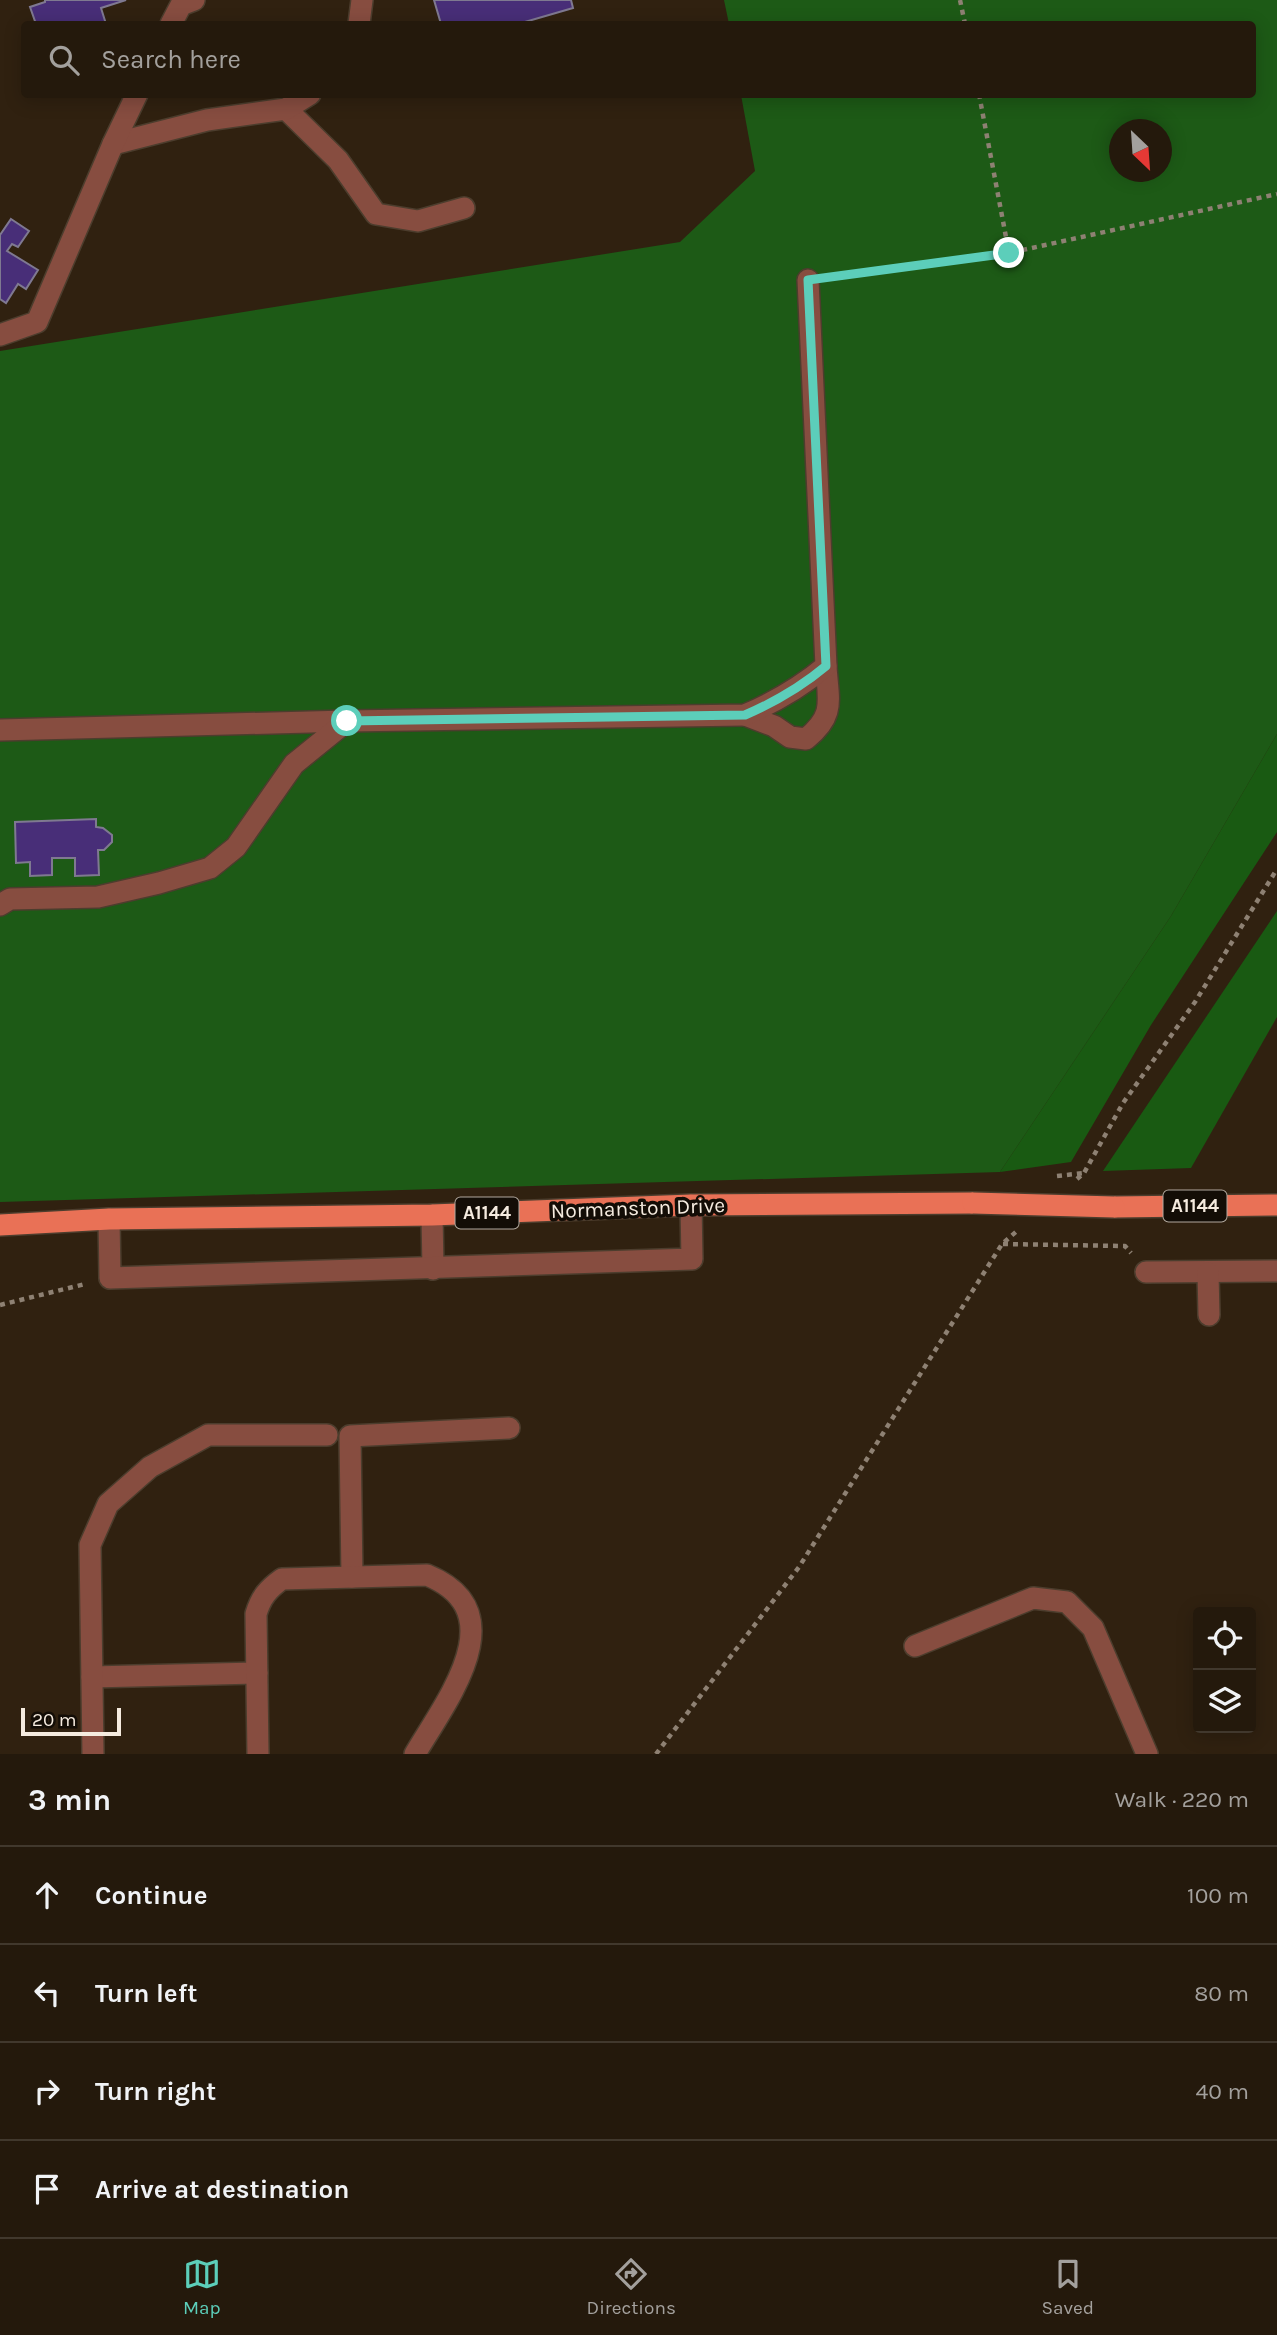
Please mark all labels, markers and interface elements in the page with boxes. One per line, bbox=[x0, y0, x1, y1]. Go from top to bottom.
search box bbox=[21, 21, 1256, 98]
icon: search bbox=[45, 41, 83, 79]
text: Search here bbox=[101, 44, 241, 75]
north arrow bbox=[1109, 119, 1172, 182]
route end bbox=[993, 237, 1024, 268]
route start bbox=[331, 705, 362, 736]
road number: A1144 bbox=[1164, 1190, 1226, 1222]
street label: Normanston Drive bbox=[550, 1193, 726, 1223]
road number: A1144 bbox=[456, 1198, 518, 1228]
map controls bbox=[1193, 1607, 1256, 1733]
button: locate bbox=[1193, 1607, 1256, 1670]
button: layers bbox=[1193, 1670, 1256, 1733]
scale bar bbox=[21, 1705, 121, 1737]
text: 20 m bbox=[32, 1709, 77, 1731]
text: 3 min bbox=[28, 1782, 111, 1818]
text: Walk · 220 m bbox=[1115, 1786, 1249, 1813]
icon: ahead bbox=[28, 1876, 66, 1914]
text: Continue bbox=[95, 1880, 207, 1911]
text: 100 m bbox=[1187, 1882, 1249, 1909]
icon: left bbox=[28, 1974, 66, 2012]
text: Turn left bbox=[95, 1978, 197, 2009]
text: 80 m bbox=[1194, 1980, 1249, 2007]
icon: right bbox=[28, 2072, 66, 2110]
text: Turn right bbox=[95, 2076, 216, 2107]
text: 40 m bbox=[1196, 2078, 1249, 2105]
icon: arrive bbox=[28, 2170, 66, 2208]
text: Arrive at destination bbox=[95, 2174, 349, 2205]
tab: Map bbox=[183, 2255, 221, 2319]
tab: Directions bbox=[587, 2255, 676, 2319]
tab: Saved bbox=[1042, 2255, 1094, 2319]

